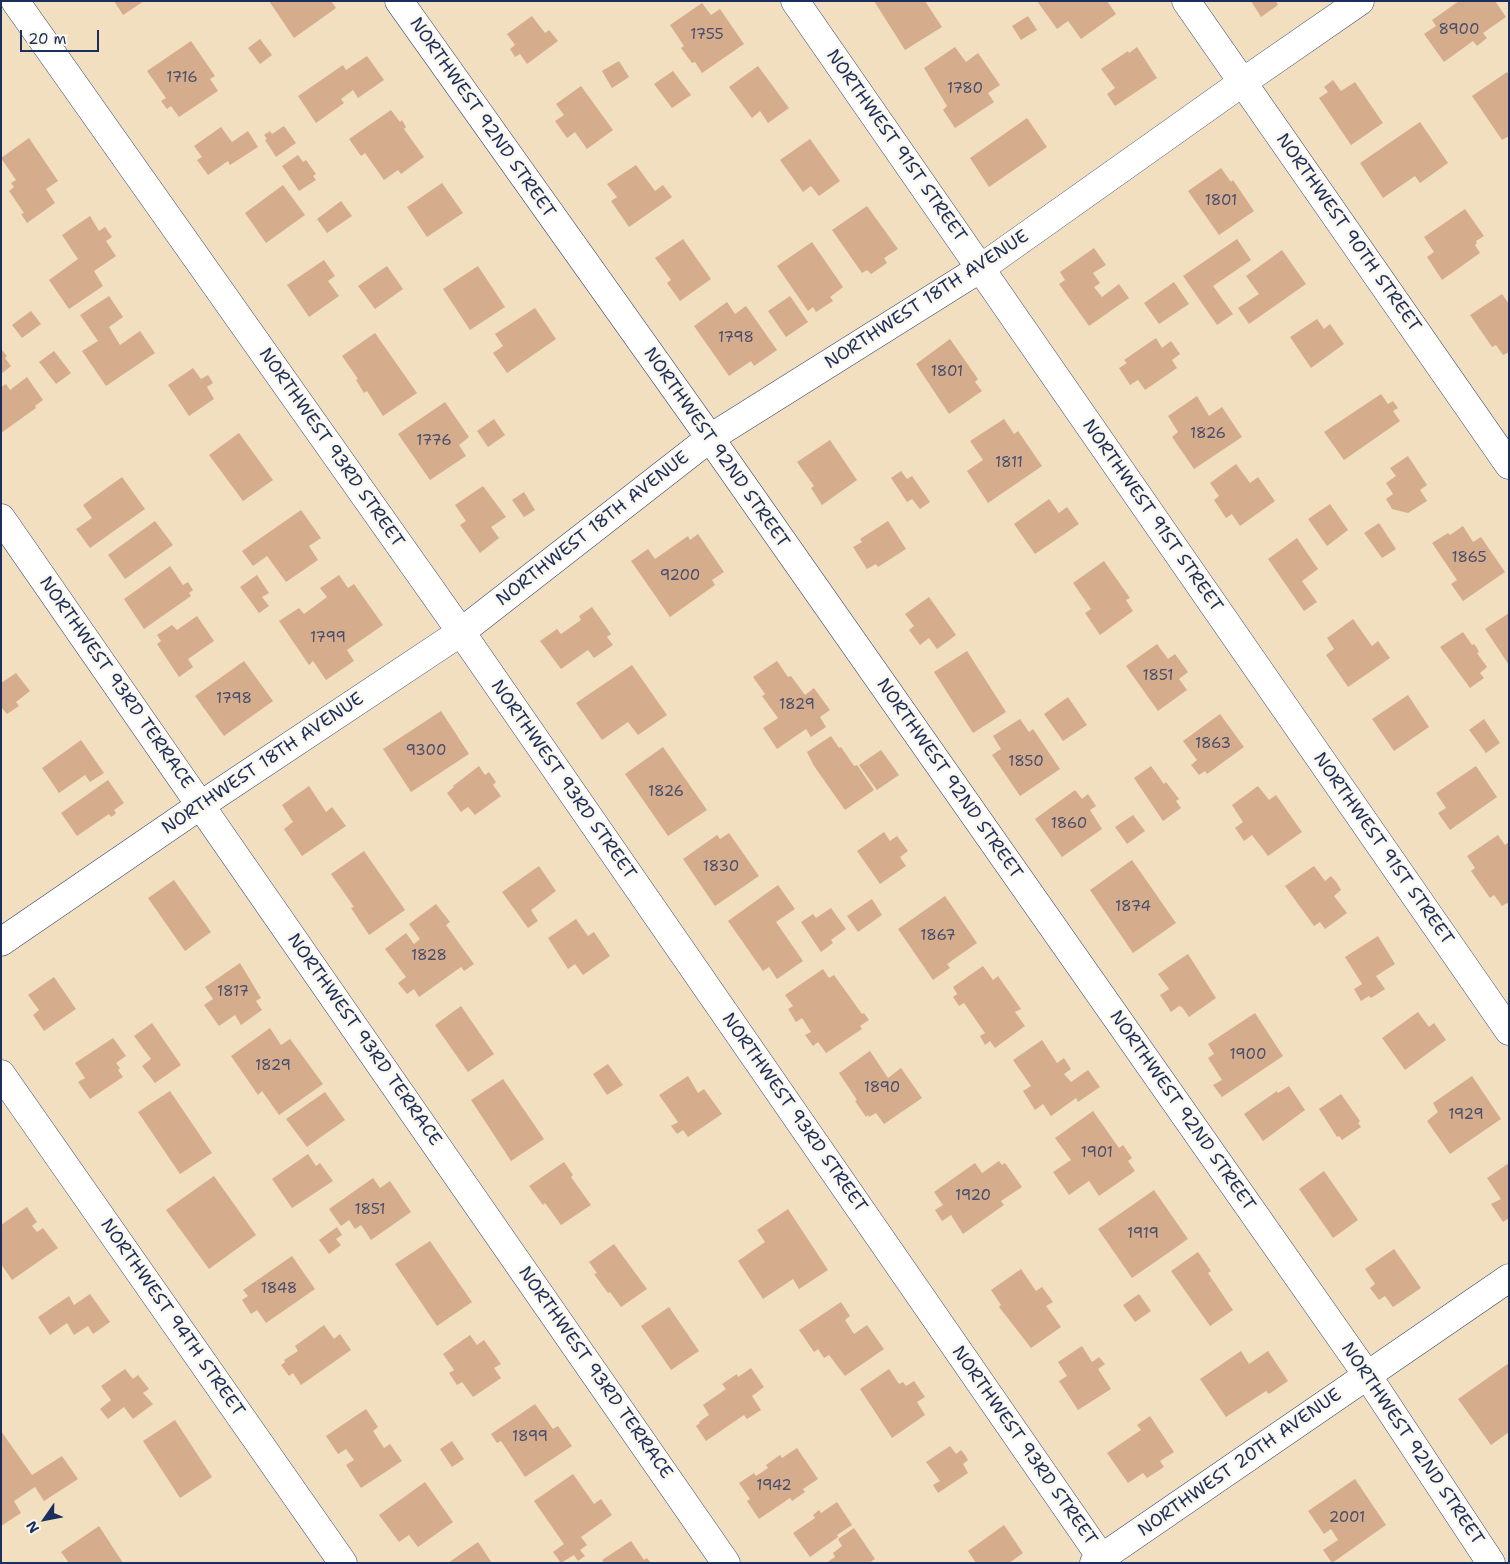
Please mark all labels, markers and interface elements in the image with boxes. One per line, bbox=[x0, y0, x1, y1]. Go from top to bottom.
street label: NORTHWEST 92ND STREET bbox=[404, 14, 560, 222]
scale bar bbox=[22, 20, 101, 52]
house number: 8900 bbox=[1439, 21, 1479, 39]
house number: 1755 bbox=[690, 26, 724, 44]
text: 20 m bbox=[28, 29, 67, 49]
street label: NORTHWEST 91ST STREET bbox=[821, 46, 971, 246]
house number: 1716 bbox=[166, 69, 198, 87]
house number: 1780 bbox=[947, 80, 983, 98]
street label: NORTHWEST 90TH STREET bbox=[1271, 130, 1425, 336]
house number: 1801 bbox=[1205, 192, 1237, 210]
street label: NORTHWEST 18TH AVENUE bbox=[821, 226, 1033, 374]
house number: 1798 bbox=[718, 329, 754, 347]
street label: NORTHWEST 93RD STREET bbox=[254, 344, 408, 552]
street label: NORTHWEST 92ND STREET bbox=[638, 344, 794, 552]
house number: 1801 bbox=[931, 363, 963, 381]
street label: NORTHWEST 91ST STREET bbox=[1077, 416, 1227, 616]
house number: 1826 bbox=[1190, 425, 1226, 443]
house number: 1776 bbox=[416, 432, 452, 450]
street label: NORTHWEST 18TH AVENUE bbox=[492, 447, 694, 611]
house number: 1811 bbox=[995, 454, 1023, 472]
house number: 1865 bbox=[1451, 549, 1487, 567]
house number: 9200 bbox=[660, 567, 700, 585]
street label: NORTHWEST 93RD TERRACE bbox=[34, 573, 198, 793]
house number: 1799 bbox=[310, 629, 346, 647]
house number: 1851 bbox=[1143, 667, 1173, 685]
street label: NORTHWEST 92ND STREET bbox=[871, 675, 1027, 883]
street label: NORTHWEST 93RD STREET bbox=[486, 676, 640, 884]
street label: NORTHWEST 18TH AVENUE bbox=[158, 688, 368, 840]
house number: 1798 bbox=[216, 690, 252, 708]
house number: 1829 bbox=[779, 696, 815, 714]
house number: 1863 bbox=[1195, 735, 1231, 753]
house number: 9300 bbox=[406, 742, 446, 760]
street label: NORTHWEST 91ST STREET bbox=[1308, 749, 1458, 949]
house number: 1850 bbox=[1008, 753, 1044, 771]
house number: 1826 bbox=[648, 783, 684, 801]
house number: 1860 bbox=[1051, 815, 1087, 833]
house number: 1830 bbox=[703, 858, 739, 876]
house number: 1874 bbox=[1115, 898, 1151, 916]
house number: 1867 bbox=[920, 927, 956, 945]
street label: NORTHWEST 93RD TERRACE bbox=[282, 930, 446, 1150]
house number: 1828 bbox=[411, 947, 447, 965]
house number: 1817 bbox=[217, 983, 249, 1001]
street label: NORTHWEST 92ND STREET bbox=[1104, 1007, 1260, 1215]
street label: NORTHWEST 93RD STREET bbox=[717, 1009, 871, 1217]
house number: 1900 bbox=[1230, 1046, 1266, 1064]
house number: 1829 bbox=[255, 1057, 291, 1075]
house number: 1890 bbox=[864, 1079, 900, 1097]
house number: 1929 bbox=[1448, 1106, 1484, 1124]
house number: 1901 bbox=[1081, 1144, 1113, 1162]
house number: 1920 bbox=[955, 1187, 991, 1205]
house number: 1851 bbox=[355, 1201, 385, 1219]
street label: NORTHWEST 94TH STREET bbox=[95, 1215, 249, 1421]
house number: 1919 bbox=[1127, 1225, 1159, 1243]
street label: NORTHWEST 93RD TERRACE bbox=[513, 1263, 677, 1483]
house number: 1848 bbox=[261, 1280, 297, 1298]
street label: NORTHWEST 92ND STREET bbox=[1336, 1339, 1488, 1549]
street label: NORTHWEST 93RD STREET bbox=[947, 1342, 1101, 1550]
street label: NORTHWEST 20TH AVENUE bbox=[1134, 1384, 1346, 1542]
house number: 1899 bbox=[512, 1428, 548, 1446]
house number: 1942 bbox=[756, 1477, 792, 1495]
north arrow bbox=[20, 1494, 70, 1544]
house number: 2001 bbox=[1329, 1509, 1365, 1527]
text: N bbox=[22, 1518, 43, 1537]

